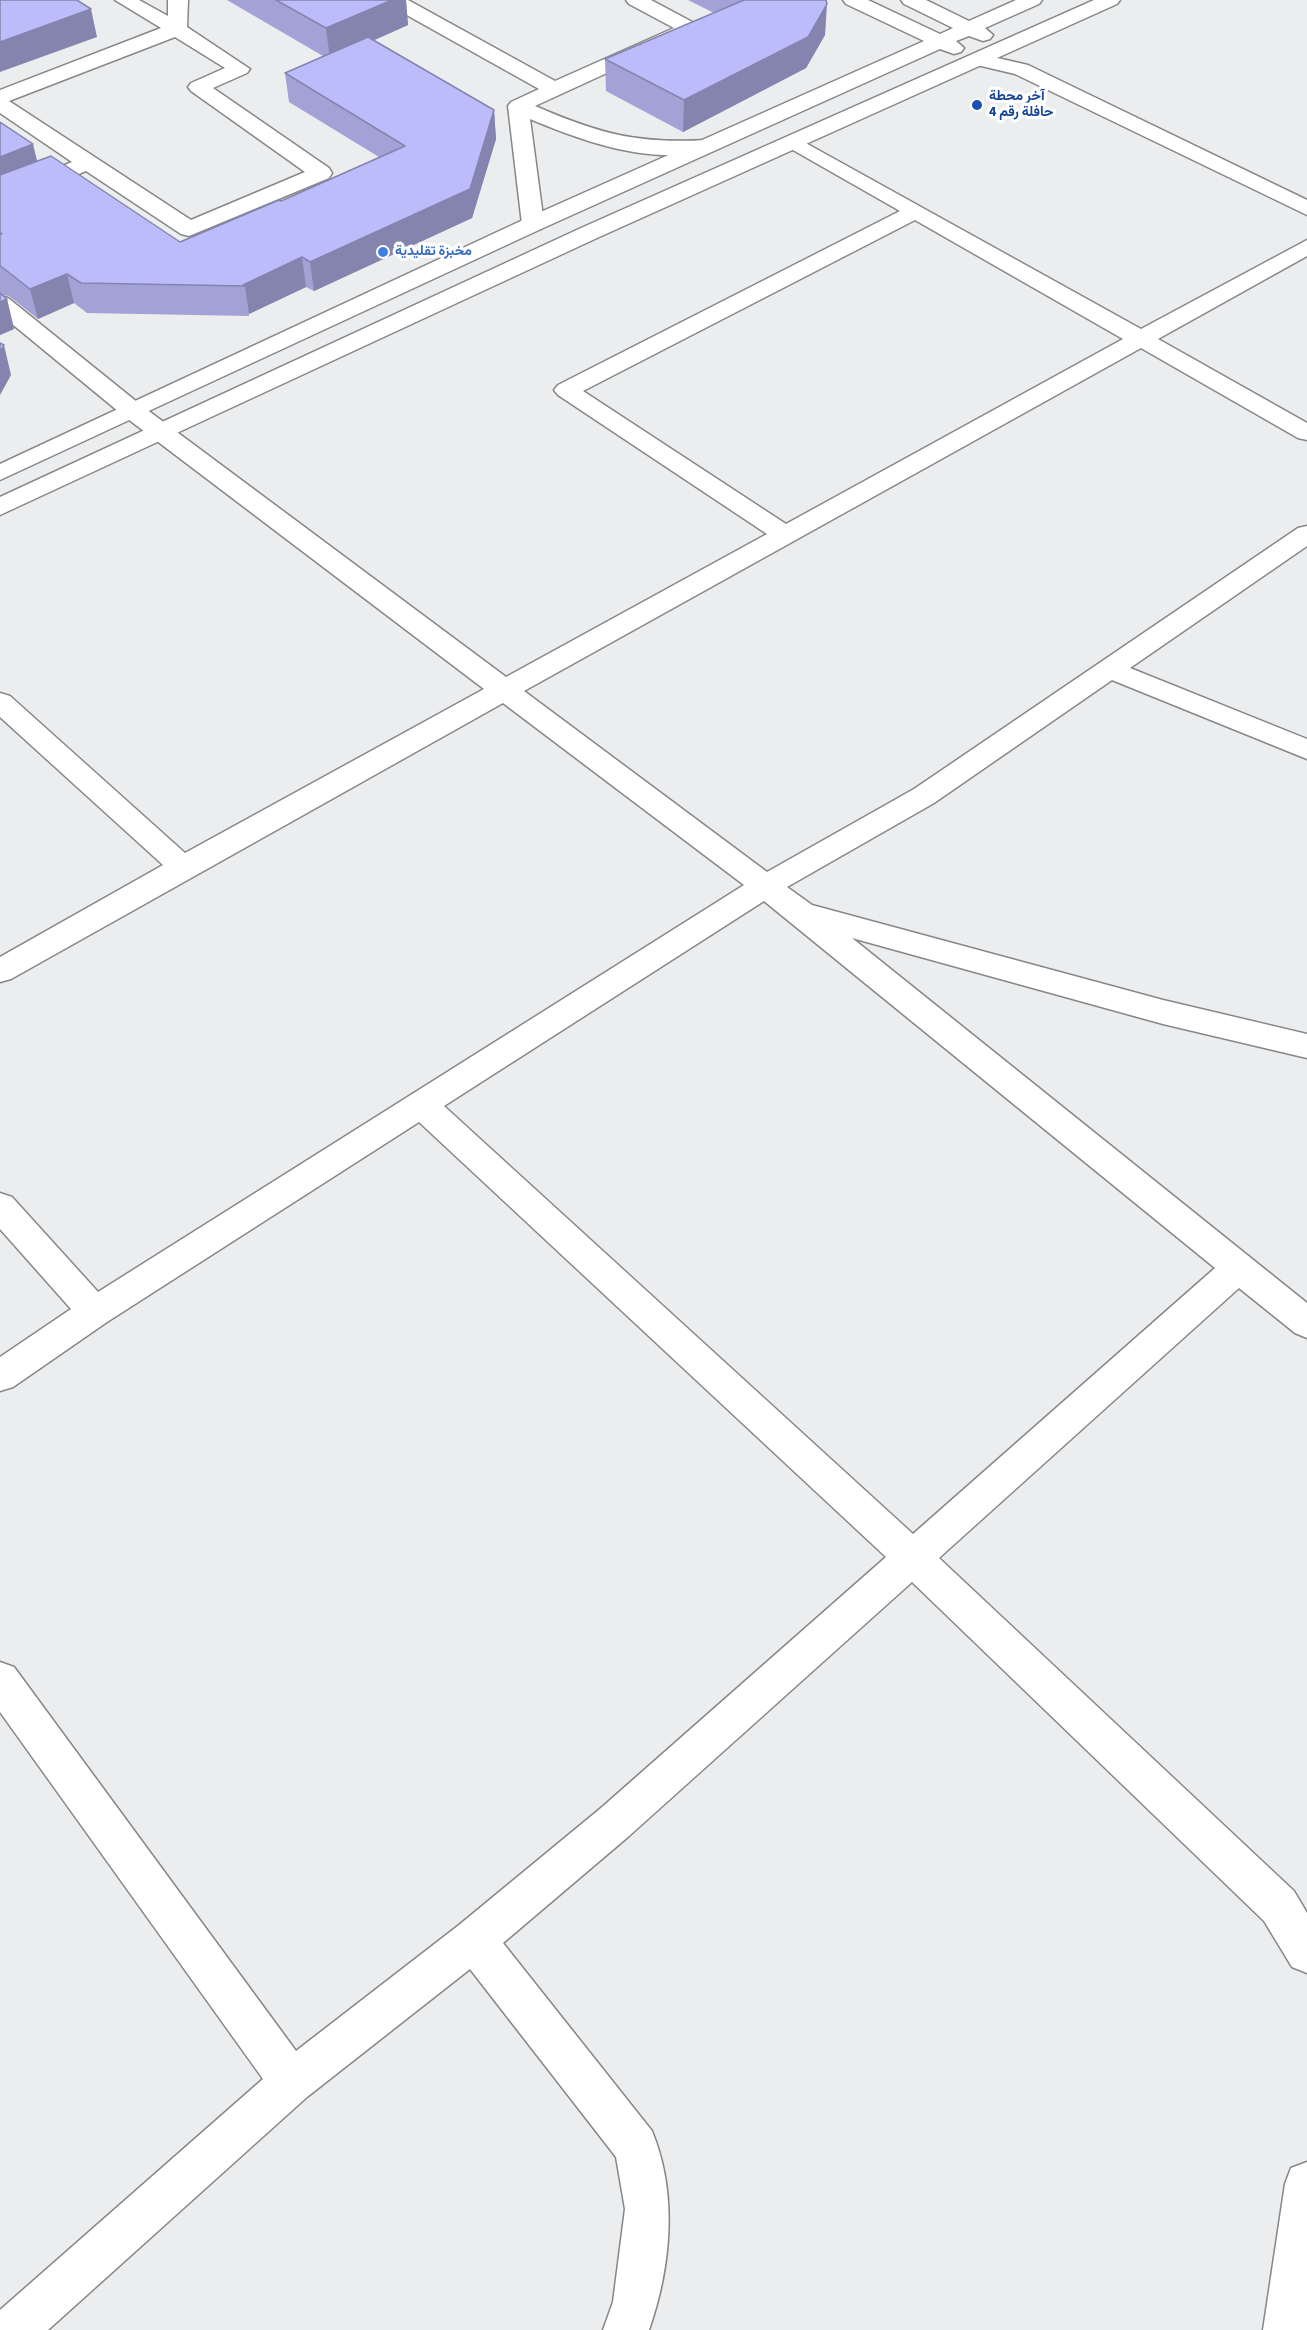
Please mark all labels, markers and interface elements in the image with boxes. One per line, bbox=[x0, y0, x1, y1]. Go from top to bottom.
place label: آخر محطة حافلة رقم 4 bbox=[989, 89, 1053, 122]
marker: آخر محطة حافلة رقم 4 bbox=[970, 98, 984, 112]
place label: مخبزة تقليدية bbox=[395, 244, 472, 260]
marker: مخبزة تقليدية bbox=[376, 245, 390, 259]

